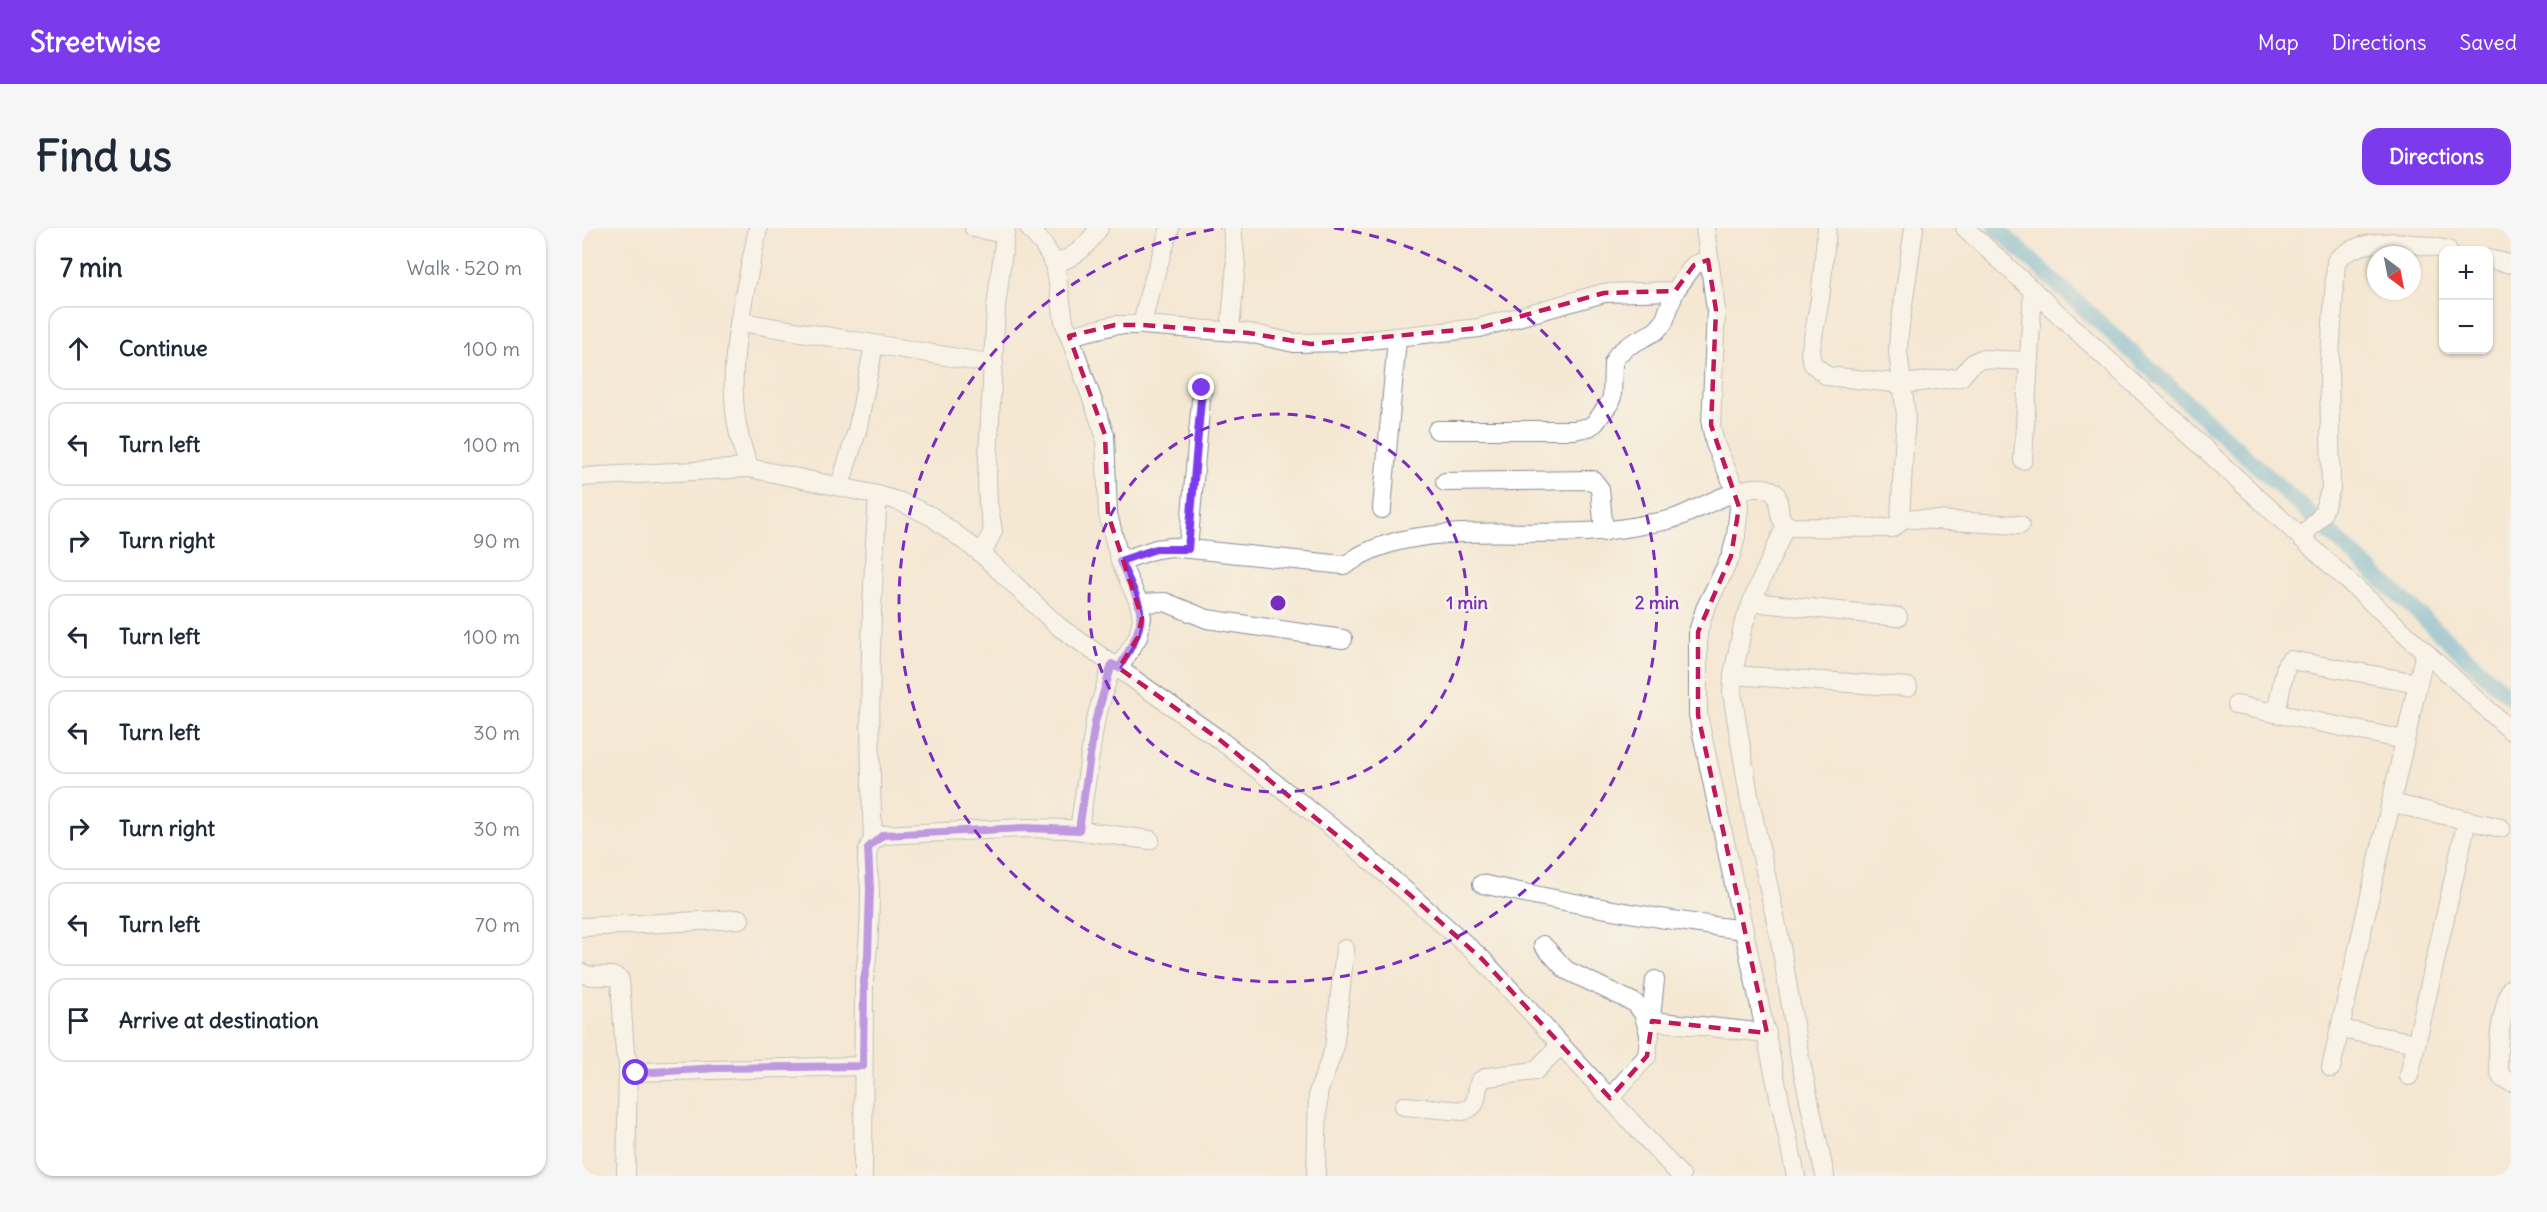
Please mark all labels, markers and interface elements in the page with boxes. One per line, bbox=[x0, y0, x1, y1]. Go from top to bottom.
text: Streetwise bbox=[30, 24, 161, 60]
text: Map bbox=[2258, 29, 2299, 56]
text: Directions bbox=[2332, 29, 2426, 56]
text: Saved bbox=[2459, 29, 2517, 56]
button: Directions bbox=[2362, 128, 2511, 185]
text: Find us bbox=[36, 130, 172, 182]
north arrow bbox=[2367, 246, 2421, 300]
map controls bbox=[2439, 246, 2493, 354]
button: + bbox=[2439, 246, 2493, 300]
text: 7 min bbox=[60, 251, 123, 284]
text: Walk · 520 m bbox=[407, 255, 522, 280]
button: − bbox=[2439, 300, 2493, 354]
icon: ahead bbox=[62, 332, 95, 365]
text: Continue bbox=[119, 334, 208, 362]
text: 100 m bbox=[463, 336, 520, 361]
route end bbox=[1188, 374, 1214, 400]
icon: left bbox=[62, 428, 95, 461]
text: Turn left bbox=[119, 430, 200, 458]
text: 100 m bbox=[463, 432, 520, 457]
icon: right bbox=[62, 524, 95, 557]
text: Turn right bbox=[119, 526, 215, 554]
text: 90 m bbox=[473, 528, 520, 553]
text: 1 min bbox=[1446, 591, 1488, 614]
text: 2 min bbox=[1635, 591, 1680, 614]
centre of rings bbox=[1268, 593, 1288, 613]
icon: left bbox=[62, 620, 95, 653]
text: Turn left bbox=[119, 622, 200, 650]
text: 100 m bbox=[463, 624, 520, 649]
icon: left bbox=[62, 716, 95, 749]
text: Turn left bbox=[119, 718, 200, 746]
text: 30 m bbox=[473, 720, 520, 745]
icon: right bbox=[62, 812, 95, 845]
text: Turn right bbox=[119, 814, 215, 842]
text: 30 m bbox=[473, 816, 520, 841]
icon: left bbox=[62, 908, 95, 941]
text: Turn left bbox=[119, 910, 200, 938]
text: 70 m bbox=[475, 912, 520, 937]
icon: arrive bbox=[62, 1004, 95, 1037]
text: Arrive at destination bbox=[119, 1006, 319, 1034]
route start bbox=[622, 1059, 648, 1085]

